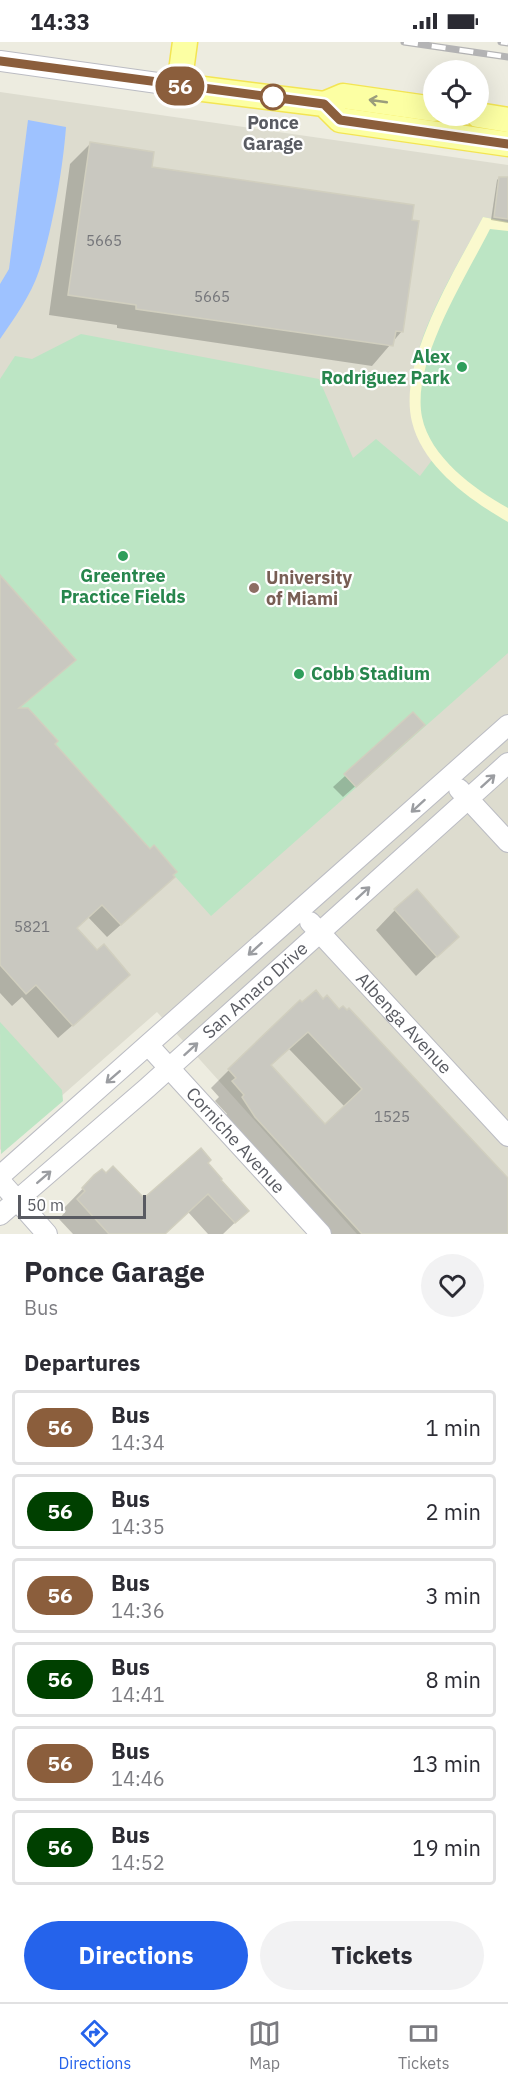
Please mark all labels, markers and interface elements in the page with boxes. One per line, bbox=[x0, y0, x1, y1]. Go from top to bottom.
text: 14:33 bbox=[30, 7, 90, 36]
map controls bbox=[423, 60, 489, 126]
button: locate bbox=[423, 60, 489, 126]
line badge: 56 bbox=[153, 66, 207, 105]
text: 56 bbox=[167, 72, 193, 100]
marker: Ponce Garage bbox=[260, 84, 286, 110]
one-way arrow bbox=[369, 96, 389, 107]
place label: Ponce Garage bbox=[243, 111, 303, 155]
house number: 5665 bbox=[86, 231, 122, 250]
house number: 5665 bbox=[194, 287, 230, 306]
place label: Alex Rodriguez Park bbox=[321, 345, 451, 389]
marker: Alex Rodriguez Park bbox=[455, 360, 469, 374]
marker: Greentree Practice Fields bbox=[116, 549, 130, 563]
place label: Greentree Practice Fields bbox=[60, 564, 186, 608]
place label: University of Miami bbox=[266, 566, 352, 610]
marker: University of Miami bbox=[247, 581, 261, 595]
place label: Cobb Stadium bbox=[311, 662, 430, 685]
marker: Cobb Stadium bbox=[292, 667, 306, 681]
one-way arrow bbox=[480, 774, 495, 788]
one-way arrow bbox=[410, 799, 425, 813]
one-way arrow bbox=[355, 886, 370, 900]
house number: 5821 bbox=[14, 917, 50, 936]
street label: San Amaro Drive bbox=[197, 937, 313, 1044]
one-way arrow bbox=[248, 942, 263, 956]
street label: Albenga Avenue bbox=[351, 967, 457, 1079]
one-way arrow bbox=[183, 1042, 198, 1056]
one-way arrow bbox=[106, 1070, 121, 1084]
street label: Corniche Avenue bbox=[181, 1082, 290, 1198]
house number: 1525 bbox=[374, 1107, 410, 1126]
one-way arrow bbox=[36, 1170, 51, 1184]
scale bar bbox=[18, 1192, 146, 1220]
text: 50 m bbox=[27, 1195, 64, 1215]
text: Ponce Garage bbox=[24, 1253, 205, 1290]
button: heart bbox=[421, 1254, 484, 1317]
text: Bus bbox=[24, 1294, 58, 1321]
text: Departures bbox=[24, 1348, 140, 1377]
text: Bus bbox=[111, 1400, 150, 1429]
text: 56 bbox=[47, 1413, 73, 1441]
text: 1 min bbox=[425, 1413, 481, 1442]
text: 14:34 bbox=[111, 1429, 165, 1456]
text: Bus bbox=[111, 1484, 150, 1513]
text: 56 bbox=[47, 1497, 73, 1525]
text: 2 min bbox=[425, 1497, 481, 1526]
text: 14:35 bbox=[111, 1513, 165, 1540]
text: Bus bbox=[111, 1568, 150, 1597]
text: 56 bbox=[47, 1581, 73, 1609]
text: 3 min bbox=[425, 1581, 481, 1610]
text: 14:36 bbox=[111, 1597, 165, 1624]
text: Bus bbox=[111, 1652, 150, 1681]
text: 56 bbox=[47, 1665, 73, 1693]
text: 8 min bbox=[425, 1665, 481, 1694]
text: 14:41 bbox=[111, 1681, 165, 1708]
text: Bus bbox=[111, 1736, 150, 1765]
text: 56 bbox=[47, 1749, 73, 1777]
text: 13 min bbox=[412, 1749, 481, 1778]
text: 14:46 bbox=[111, 1765, 165, 1792]
text: Bus bbox=[111, 1820, 150, 1849]
text: 56 bbox=[47, 1833, 73, 1861]
text: 19 min bbox=[412, 1833, 481, 1862]
text: 14:52 bbox=[111, 1849, 165, 1876]
button: Directions bbox=[24, 1921, 248, 1990]
button: Tickets bbox=[260, 1921, 484, 1990]
tab: Directions bbox=[58, 2017, 131, 2073]
tab: Map bbox=[248, 2017, 281, 2073]
tab: Tickets bbox=[398, 2017, 450, 2073]

